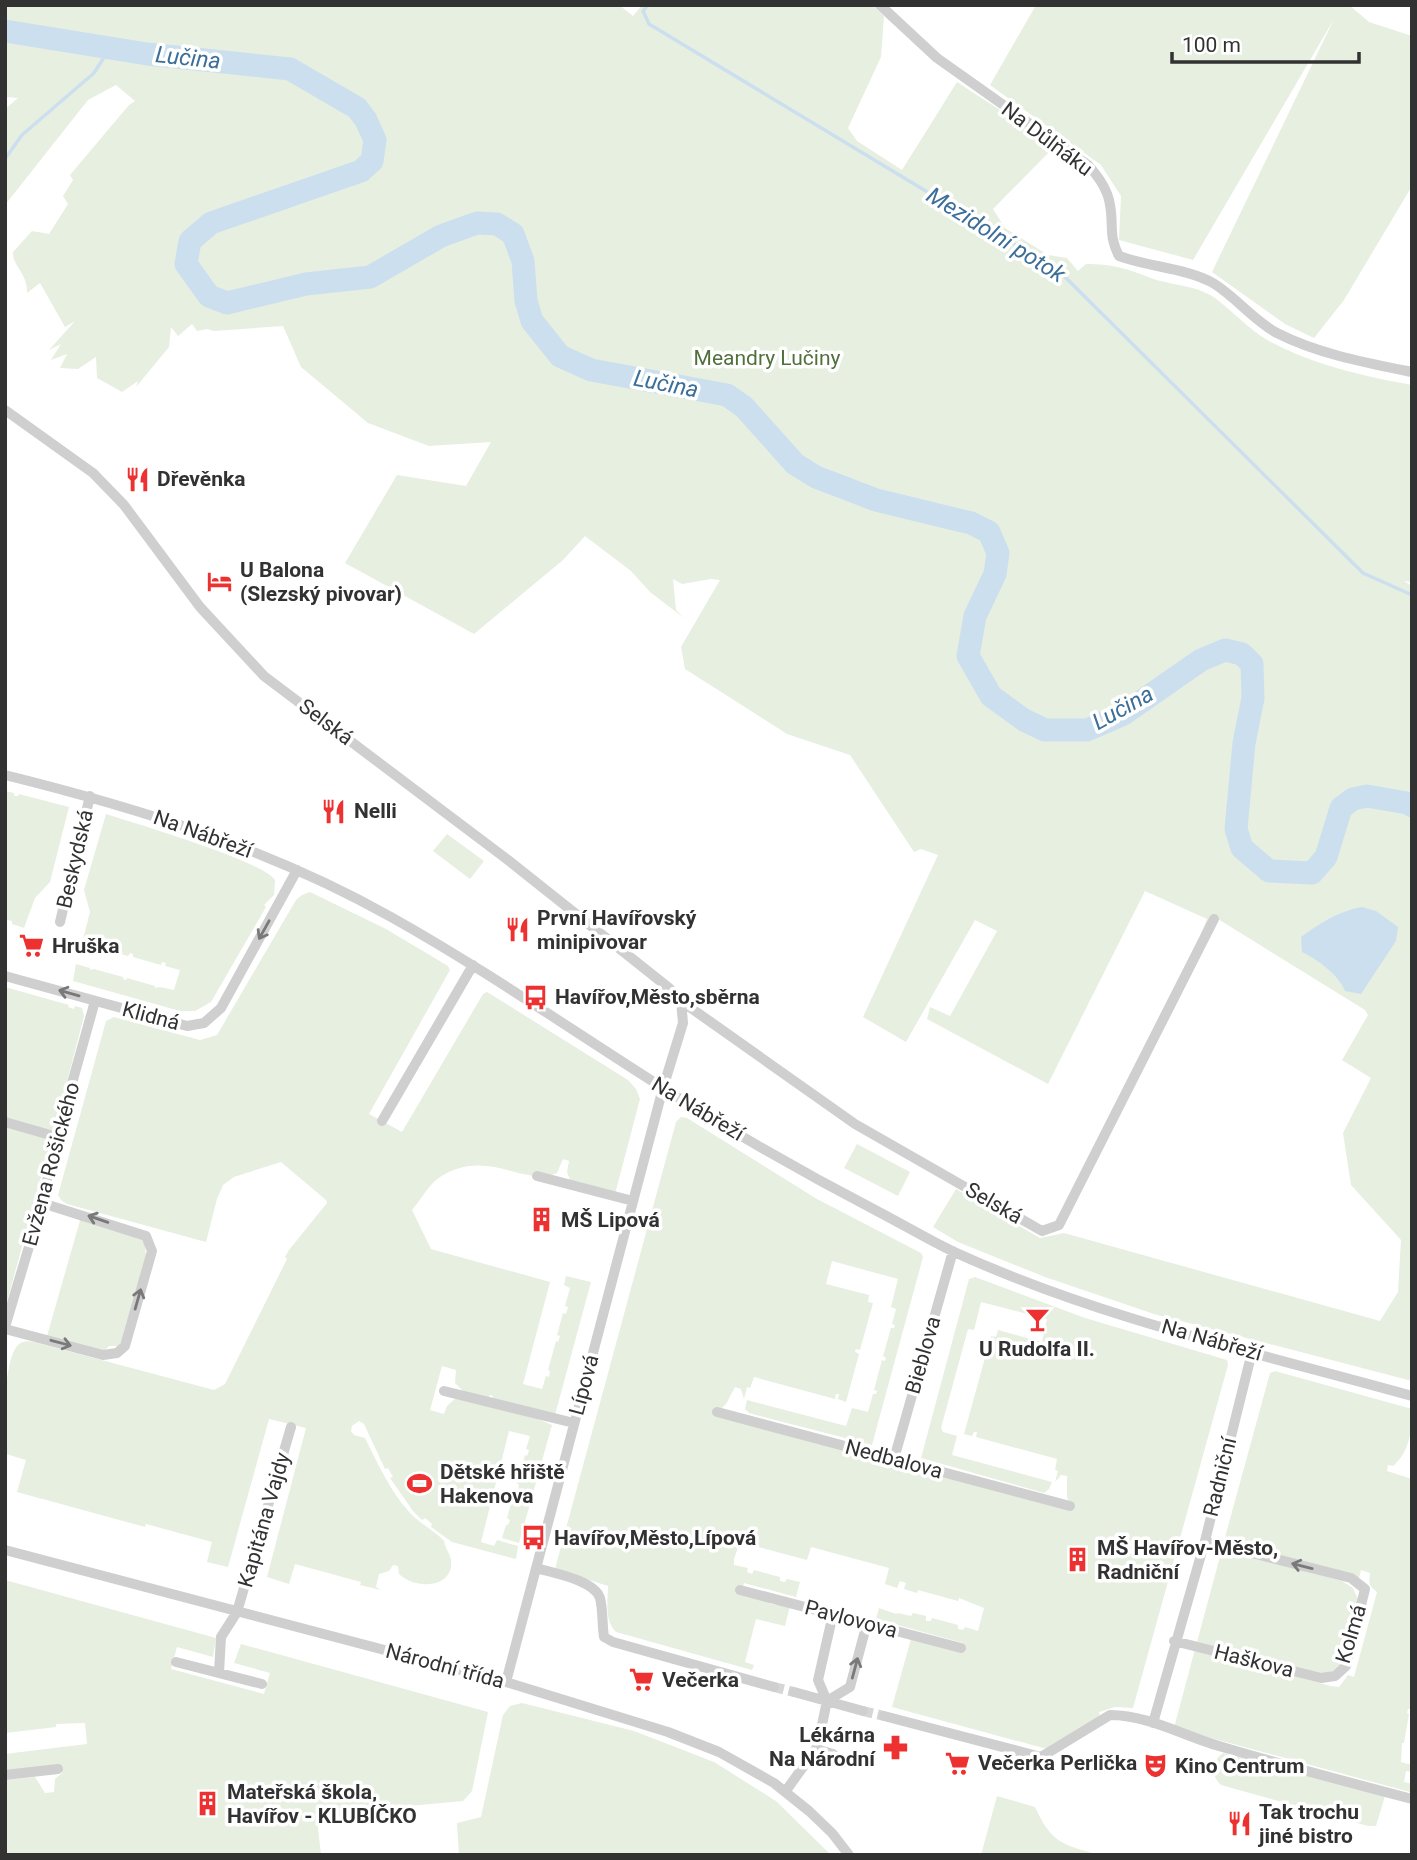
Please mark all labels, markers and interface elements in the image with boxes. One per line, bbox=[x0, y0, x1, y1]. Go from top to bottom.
scale bar bbox=[1172, 21, 1359, 65]
text: 100 m bbox=[1182, 33, 1241, 57]
water label: Lučina bbox=[154, 41, 222, 75]
street label: Na Důlňáku bbox=[997, 97, 1097, 181]
water label: Mezidolní potok bbox=[922, 182, 1071, 289]
park label: Meandry Lučiny bbox=[694, 346, 840, 370]
water label: Lučina bbox=[631, 365, 701, 403]
restaurant icon: Dřevěnka bbox=[123, 465, 151, 493]
place label: Dřevěnka bbox=[157, 467, 245, 491]
place label: U Balona (Slezský pivovar) bbox=[240, 558, 402, 606]
hotel icon: U Balona (Slezský pivovar) bbox=[206, 568, 234, 596]
water label: Lučina bbox=[1088, 680, 1158, 736]
street label: Selská bbox=[294, 694, 358, 750]
restaurant icon: Nelli bbox=[320, 797, 348, 825]
place label: Nelli bbox=[354, 799, 397, 823]
street label: Na Nábřeží bbox=[150, 805, 256, 863]
street label: Beskydská bbox=[52, 807, 98, 911]
place label: První Havířovský minipivovar bbox=[537, 906, 697, 954]
restaurant icon: První Havířovský minipivovar bbox=[503, 916, 531, 944]
one-way arrow bbox=[257, 919, 270, 940]
supermarket icon: Hruška bbox=[18, 932, 46, 960]
place label: Hruška bbox=[52, 934, 120, 958]
bus stop icon: Havířov,Město,sběrna bbox=[521, 983, 549, 1011]
one-way arrow bbox=[58, 985, 80, 998]
place label: Havířov,Město,sběrna bbox=[555, 985, 760, 1009]
street label: Klidná bbox=[120, 997, 182, 1035]
street label: Na Nábřeží bbox=[647, 1072, 749, 1146]
street label: Evžena Rošického bbox=[18, 1080, 84, 1248]
street label: Selská bbox=[961, 1177, 1027, 1229]
building icon: MŠ Lipová bbox=[527, 1206, 555, 1234]
place label: MŠ Lipová bbox=[561, 1208, 660, 1232]
one-way arrow bbox=[87, 1212, 109, 1224]
one-way arrow bbox=[133, 1288, 146, 1310]
bar icon: U Rudolfa II. bbox=[1023, 1306, 1051, 1334]
street label: Bieblova bbox=[901, 1313, 945, 1397]
street label: Na Nábřeží bbox=[1159, 1314, 1266, 1366]
place label: U Rudolfa II. bbox=[979, 1337, 1095, 1361]
one-way arrow bbox=[50, 1338, 72, 1351]
street label: Lípová bbox=[564, 1352, 604, 1418]
street label: Radniční bbox=[1199, 1434, 1242, 1519]
street label: Nedbalova bbox=[843, 1435, 945, 1483]
street label: Kapitána Vajdy bbox=[233, 1450, 295, 1590]
place label: Dětské hřiště Hakenova bbox=[440, 1460, 565, 1508]
sports icon: Dětské hřiště Hakenova bbox=[406, 1470, 434, 1498]
bus stop icon: Havířov,Město,Lípová bbox=[520, 1524, 548, 1552]
place label: Havířov,Město,Lípová bbox=[554, 1526, 756, 1550]
place label: MŠ Havířov-Město, Radniční bbox=[1097, 1536, 1278, 1584]
building icon: MŠ Havířov-Město, Radniční bbox=[1063, 1546, 1091, 1574]
one-way arrow bbox=[1291, 1559, 1314, 1572]
street label: Pavlovova bbox=[802, 1595, 900, 1643]
street label: Kolmá bbox=[1331, 1602, 1371, 1666]
street label: Národní třída bbox=[383, 1639, 507, 1693]
street label: Haškova bbox=[1212, 1640, 1296, 1682]
one-way arrow bbox=[849, 1657, 862, 1680]
supermarket icon: Večerka bbox=[628, 1666, 656, 1694]
place label: Večerka bbox=[662, 1668, 739, 1692]
place label: Lékárna Na Národní bbox=[769, 1723, 876, 1771]
pharmacy icon: Lékárna Na Národní bbox=[881, 1733, 909, 1761]
supermarket icon: Večerka Perlička bbox=[944, 1749, 972, 1777]
place label: Večerka Perlička bbox=[978, 1751, 1137, 1775]
theatre icon: Kino Centrum bbox=[1141, 1752, 1169, 1780]
place label: Kino Centrum bbox=[1175, 1754, 1304, 1778]
place label: Mateřská škola, Havířov - KLUBÍČKO bbox=[227, 1780, 417, 1828]
building icon: Mateřská škola, Havířov - KLUBÍČKO bbox=[193, 1790, 221, 1818]
place label: Tak trochu jiné bistro bbox=[1257, 1800, 1359, 1848]
restaurant icon: Tak trochu jiné bistro bbox=[1225, 1810, 1253, 1838]

